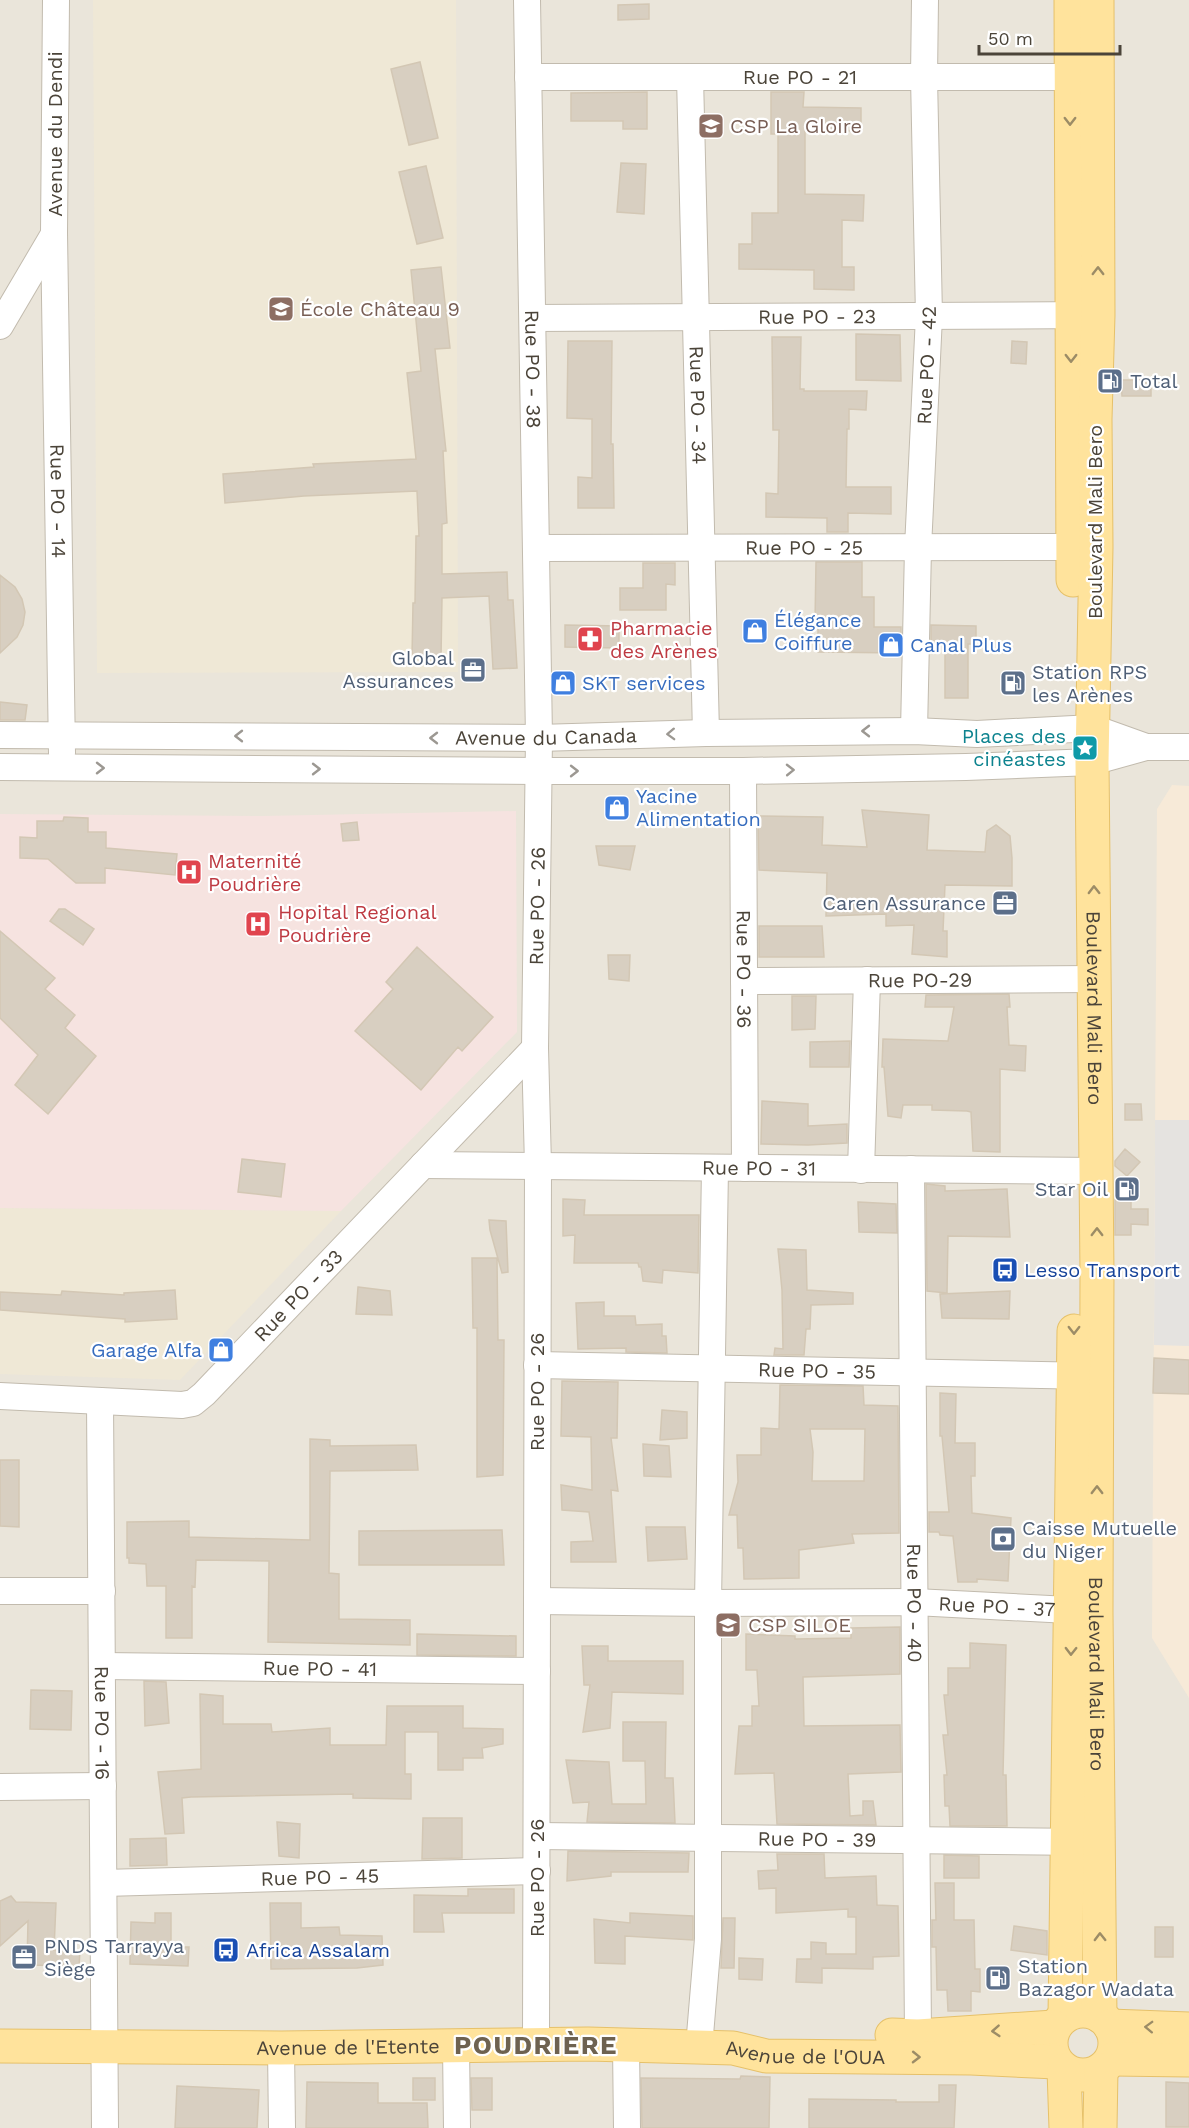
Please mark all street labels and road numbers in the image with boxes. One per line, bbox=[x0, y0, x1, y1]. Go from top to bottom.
street label: Avenue du Dendi bbox=[43, 51, 67, 217]
street label: Rue PO - 21 bbox=[743, 65, 857, 89]
street label: Rue PO - 23 bbox=[758, 304, 876, 329]
street label: Rue PO - 42 bbox=[912, 306, 941, 425]
street label: Rue PO - 38 bbox=[520, 309, 546, 429]
street label: Rue PO - 34 bbox=[685, 345, 711, 465]
street label: Boulevard Mali Bero bbox=[1083, 425, 1107, 619]
street label: Rue PO - 14 bbox=[45, 444, 71, 558]
street label: Rue PO - 25 bbox=[745, 535, 863, 560]
street label: Avenue du Canada bbox=[455, 723, 637, 750]
street label: Rue PO - 26 bbox=[524, 846, 550, 966]
street label: Rue PO - 36 bbox=[732, 910, 756, 1028]
street label: Boulevard Mali Bero bbox=[1081, 911, 1107, 1105]
street label: Rue PO-29 bbox=[868, 968, 972, 992]
street label: Rue PO - 31 bbox=[702, 1155, 816, 1180]
street label: Rue PO - 33 bbox=[249, 1244, 348, 1346]
street label: Rue PO - 26 bbox=[525, 1333, 549, 1451]
street label: Rue PO - 35 bbox=[758, 1357, 876, 1384]
street label: Rue PO - 40 bbox=[902, 1543, 927, 1663]
street label: Boulevard Mali Bero bbox=[1084, 1577, 1110, 1771]
street label: Rue PO - 37 bbox=[938, 1591, 1056, 1621]
street label: Rue PO - 41 bbox=[263, 1656, 377, 1681]
street label: Rue PO - 16 bbox=[90, 1666, 115, 1780]
street label: Rue PO - 26 bbox=[525, 1819, 549, 1937]
street label: Rue PO - 39 bbox=[757, 1826, 877, 1852]
street label: Rue PO - 45 bbox=[260, 1863, 380, 1891]
street label: Avenue de l'Etente bbox=[256, 2034, 440, 2060]
street label: Avenue de l'OUA bbox=[725, 2036, 885, 2069]

